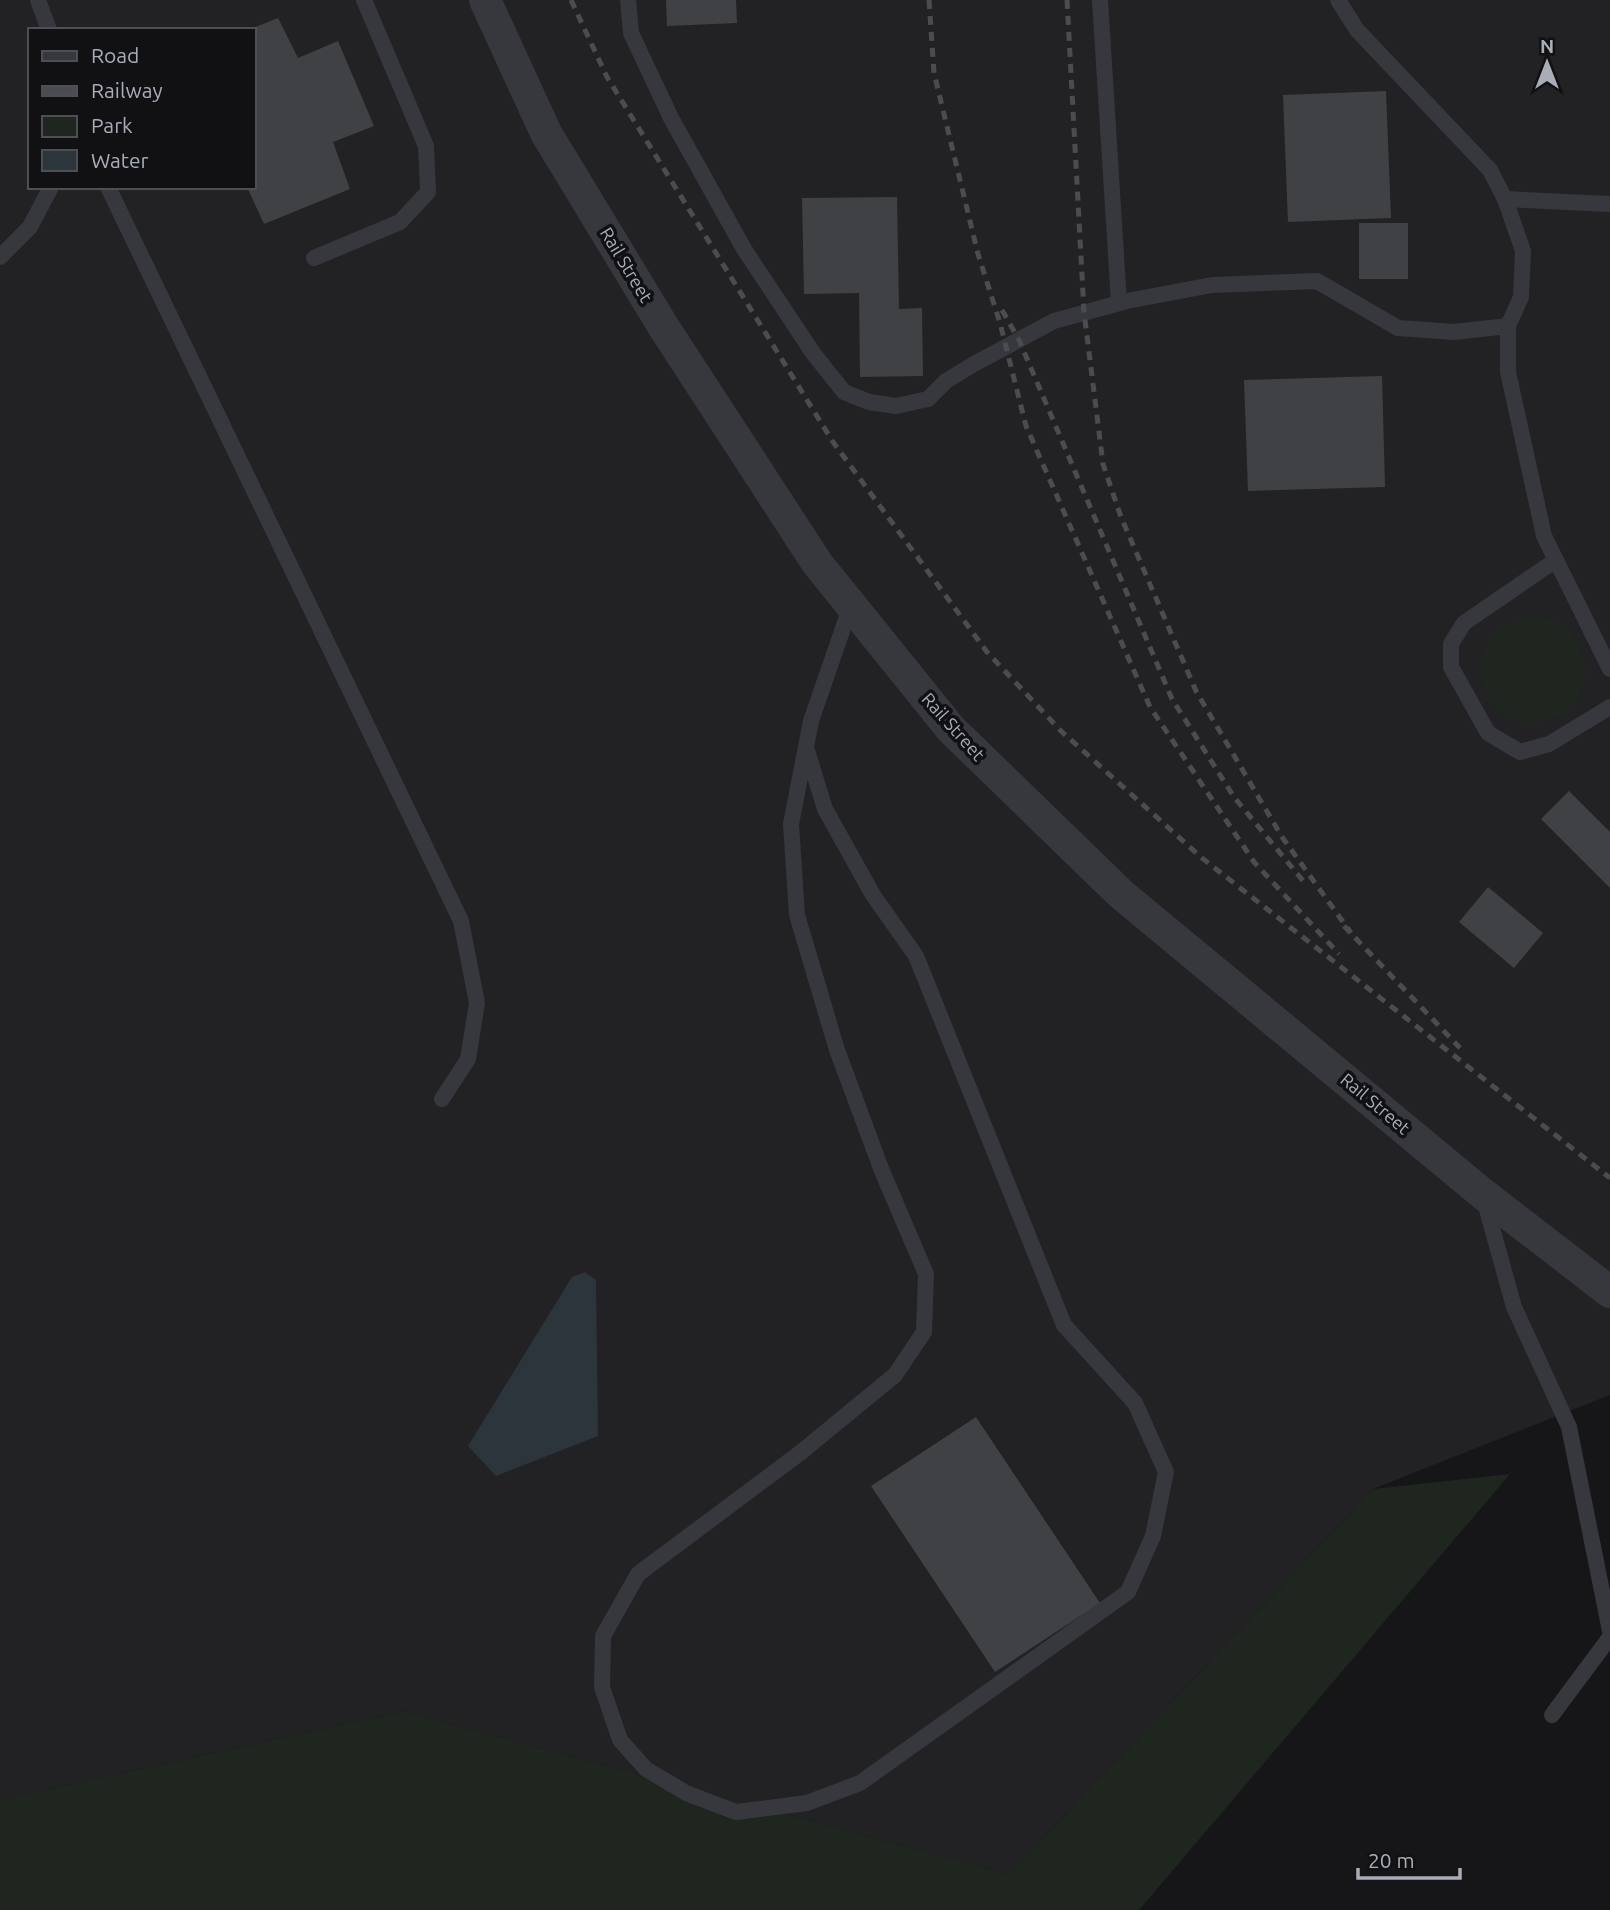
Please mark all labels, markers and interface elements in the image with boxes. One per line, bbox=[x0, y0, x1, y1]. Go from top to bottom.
legend bbox=[28, 28, 256, 189]
north arrow bbox=[1512, 28, 1582, 98]
text: N bbox=[1540, 35, 1554, 57]
text: Road bbox=[91, 43, 139, 67]
text: Railway bbox=[91, 78, 163, 102]
text: Park bbox=[91, 113, 133, 137]
text: Water bbox=[91, 148, 149, 172]
street label: Rail Street bbox=[597, 223, 657, 306]
street label: Rail Street bbox=[918, 688, 989, 764]
street label: Rail Street bbox=[1337, 1069, 1414, 1138]
scale bar bbox=[1358, 1836, 1460, 1880]
text: 20 m bbox=[1368, 1848, 1415, 1872]

